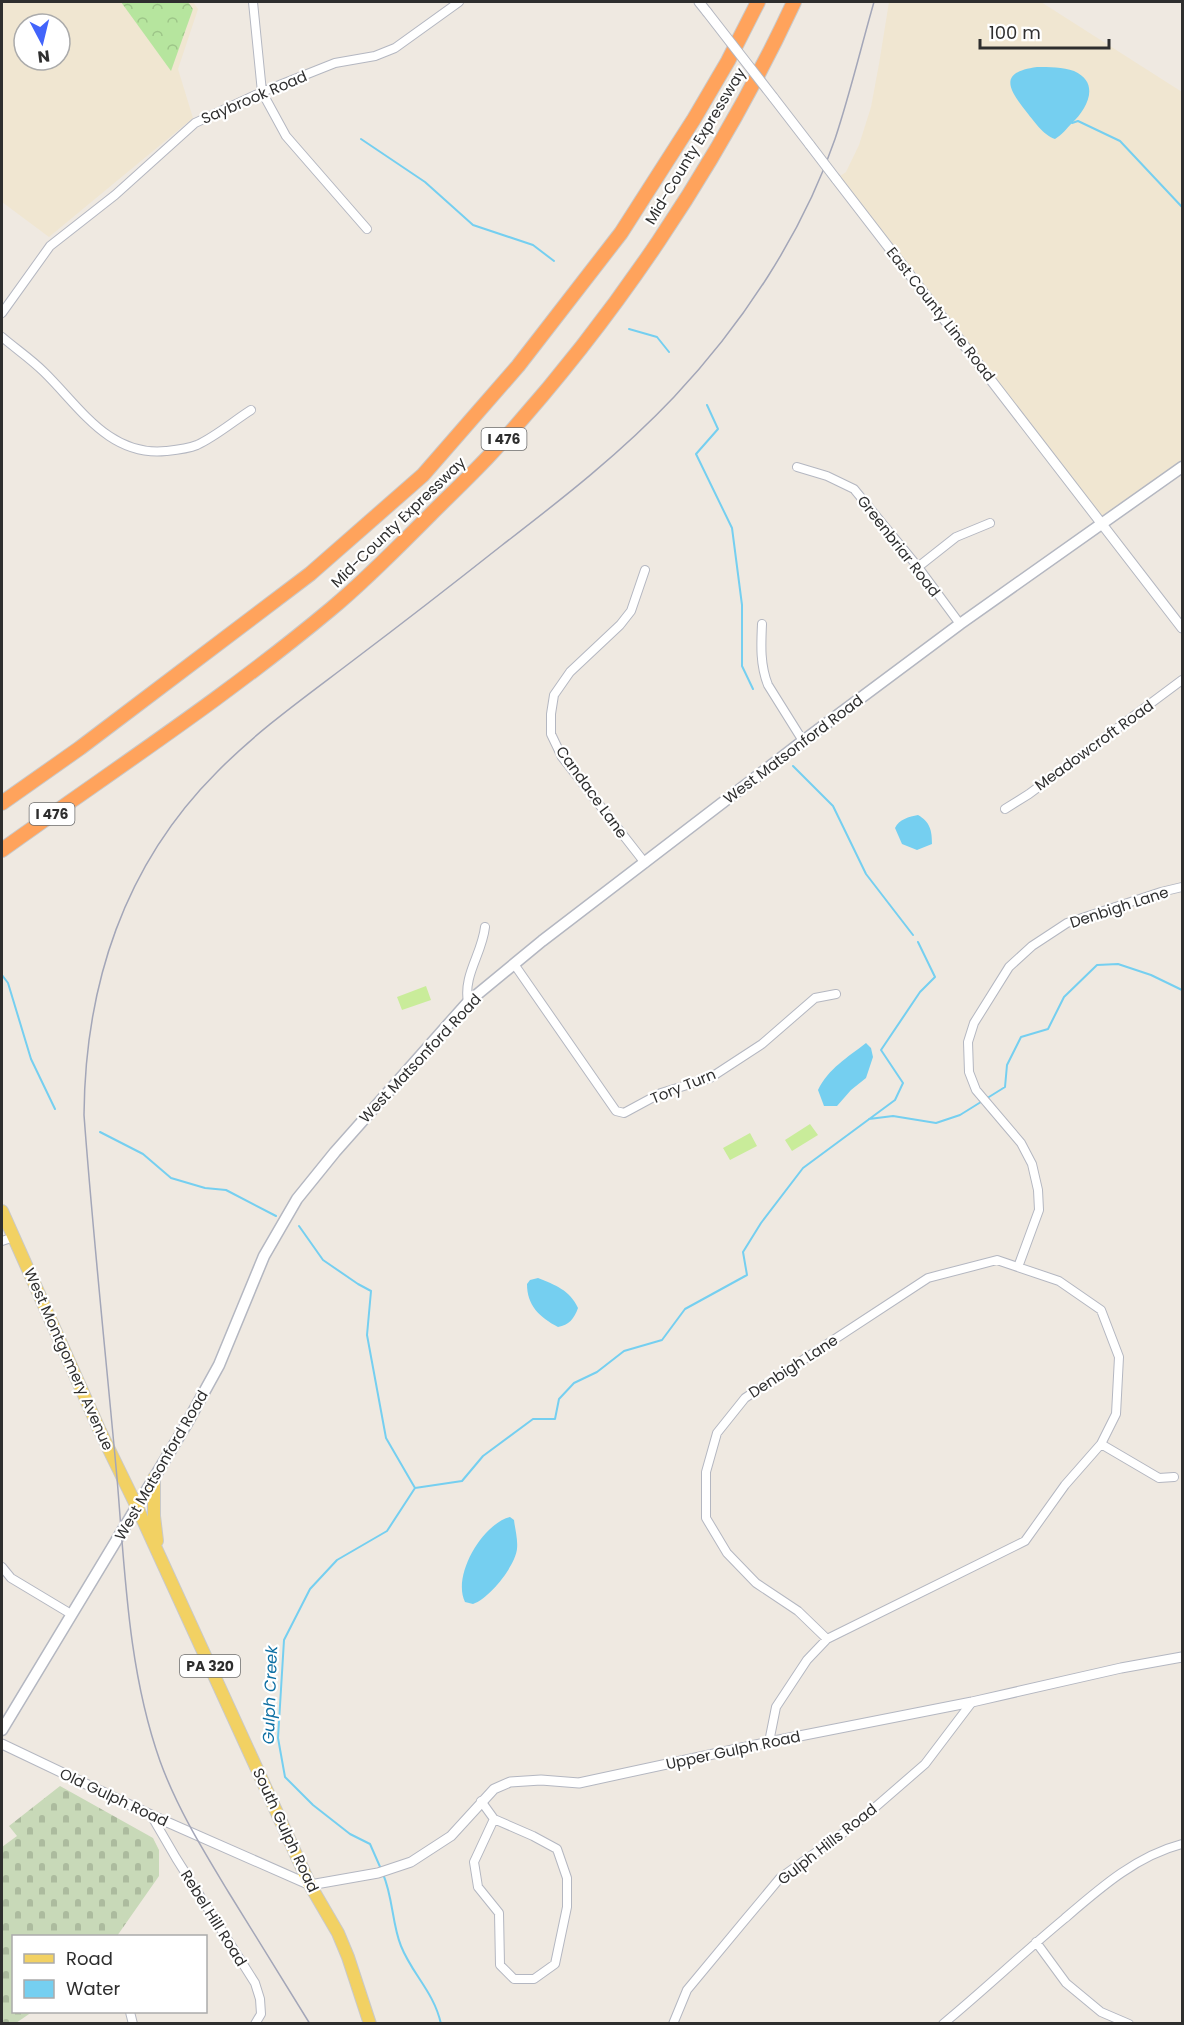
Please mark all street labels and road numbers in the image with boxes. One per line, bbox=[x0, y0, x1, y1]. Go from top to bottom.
street label: Mid-County Expressway bbox=[640, 63, 751, 228]
street label: Saybrook Road bbox=[198, 65, 310, 129]
street label: East County Line Road bbox=[882, 242, 1000, 386]
road number: I 476 bbox=[482, 428, 526, 450]
street label: Mid-County Expressway bbox=[326, 452, 470, 592]
street label: Greenbriar Road bbox=[853, 491, 945, 601]
street label: West Matsonford Road bbox=[719, 689, 867, 809]
street label: Meadowcroft Road bbox=[1030, 695, 1158, 795]
street label: Candace Lane bbox=[551, 742, 633, 842]
road number: I 476 bbox=[29, 803, 74, 825]
street label: Denbigh Lane bbox=[1067, 881, 1171, 933]
street label: West Matsonford Road bbox=[354, 989, 486, 1127]
street label: Tory Turn bbox=[647, 1063, 719, 1109]
street label: West Montgomery Avenue bbox=[19, 1264, 119, 1454]
street label: Denbigh Lane bbox=[744, 1329, 842, 1403]
street label: West Matsonford Road bbox=[109, 1386, 213, 1544]
road number: PA 320 bbox=[180, 1655, 240, 1677]
street label: Upper Gulph Road bbox=[664, 1725, 802, 1775]
street label: Old Gulph Road bbox=[56, 1763, 172, 1831]
street label: South Gulph Road bbox=[248, 1764, 324, 1896]
street label: Gulph Hills Road bbox=[773, 1798, 881, 1890]
street label: Rebel Hill Road bbox=[176, 1866, 252, 1970]

